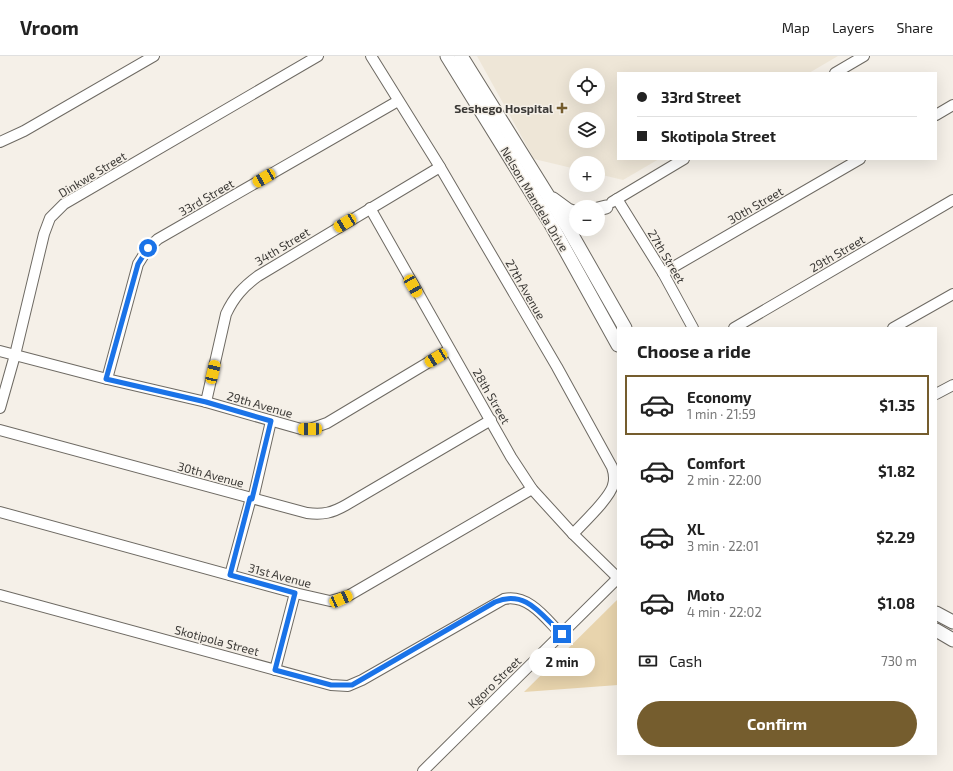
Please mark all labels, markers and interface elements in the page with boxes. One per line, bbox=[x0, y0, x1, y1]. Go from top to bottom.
text: Vroom bbox=[20, 16, 79, 39]
text: Map bbox=[782, 19, 810, 36]
text: Layers bbox=[832, 19, 874, 36]
text: Share bbox=[896, 19, 933, 36]
map controls bbox=[569, 68, 605, 236]
button: locate bbox=[569, 68, 605, 104]
text: 33rd Street bbox=[661, 88, 741, 106]
place label: Seshego Hospital bbox=[454, 101, 553, 115]
marker: Seshego Hospital bbox=[556, 102, 568, 114]
button: layers bbox=[569, 112, 605, 148]
text: Skotipola Street bbox=[661, 127, 776, 145]
street label: Nelson Mandela Drive bbox=[498, 144, 572, 254]
street label: Dinkwe Street bbox=[56, 148, 129, 200]
button: + bbox=[569, 156, 605, 192]
car bbox=[251, 167, 277, 189]
street label: 33rd Street bbox=[176, 175, 236, 218]
street label: 30th Street bbox=[725, 183, 785, 226]
button: − bbox=[569, 200, 605, 236]
car bbox=[332, 212, 358, 234]
street label: 34th Street bbox=[252, 224, 312, 268]
street label: 27th Street bbox=[645, 226, 689, 286]
street label: 29th Street bbox=[807, 231, 867, 274]
route start bbox=[139, 239, 157, 257]
street label: 27th Avenue bbox=[503, 256, 549, 322]
car bbox=[402, 273, 424, 299]
text: Choose a ride bbox=[637, 340, 751, 362]
car bbox=[423, 347, 449, 369]
car bbox=[204, 359, 222, 385]
street label: 28th Street bbox=[471, 366, 514, 427]
icon: car bbox=[639, 387, 675, 423]
street label: 29th Avenue bbox=[226, 388, 294, 420]
text: Economy bbox=[687, 388, 752, 406]
text: $1.35 bbox=[879, 396, 915, 414]
text: 1 min · 21:59 bbox=[687, 406, 756, 422]
car bbox=[298, 423, 322, 435]
icon: car bbox=[639, 453, 675, 489]
text: Comfort bbox=[687, 454, 745, 472]
street label: 30th Avenue bbox=[176, 458, 246, 490]
text: $1.82 bbox=[878, 462, 915, 480]
text: 2 min · 22:00 bbox=[687, 472, 762, 488]
icon: car bbox=[639, 519, 675, 555]
text: XL bbox=[687, 520, 705, 538]
text: $2.29 bbox=[876, 528, 915, 546]
text: 3 min · 22:01 bbox=[687, 538, 759, 554]
street label: 31st Avenue bbox=[247, 560, 313, 590]
icon: car bbox=[639, 585, 675, 621]
text: Moto bbox=[687, 586, 725, 604]
car bbox=[328, 589, 354, 609]
text: $1.08 bbox=[877, 594, 915, 612]
text: 4 min · 22:02 bbox=[687, 604, 762, 620]
street label: Skotipola Street bbox=[173, 622, 261, 658]
route end bbox=[553, 625, 571, 643]
callout: 2 min bbox=[529, 648, 595, 676]
icon: cash bbox=[637, 650, 659, 672]
text: Cash bbox=[669, 652, 702, 670]
street label: Kgoro Street bbox=[465, 653, 524, 711]
text: 730 m bbox=[881, 653, 917, 669]
text: 2 min bbox=[545, 654, 579, 670]
button: Confirm bbox=[637, 701, 917, 747]

